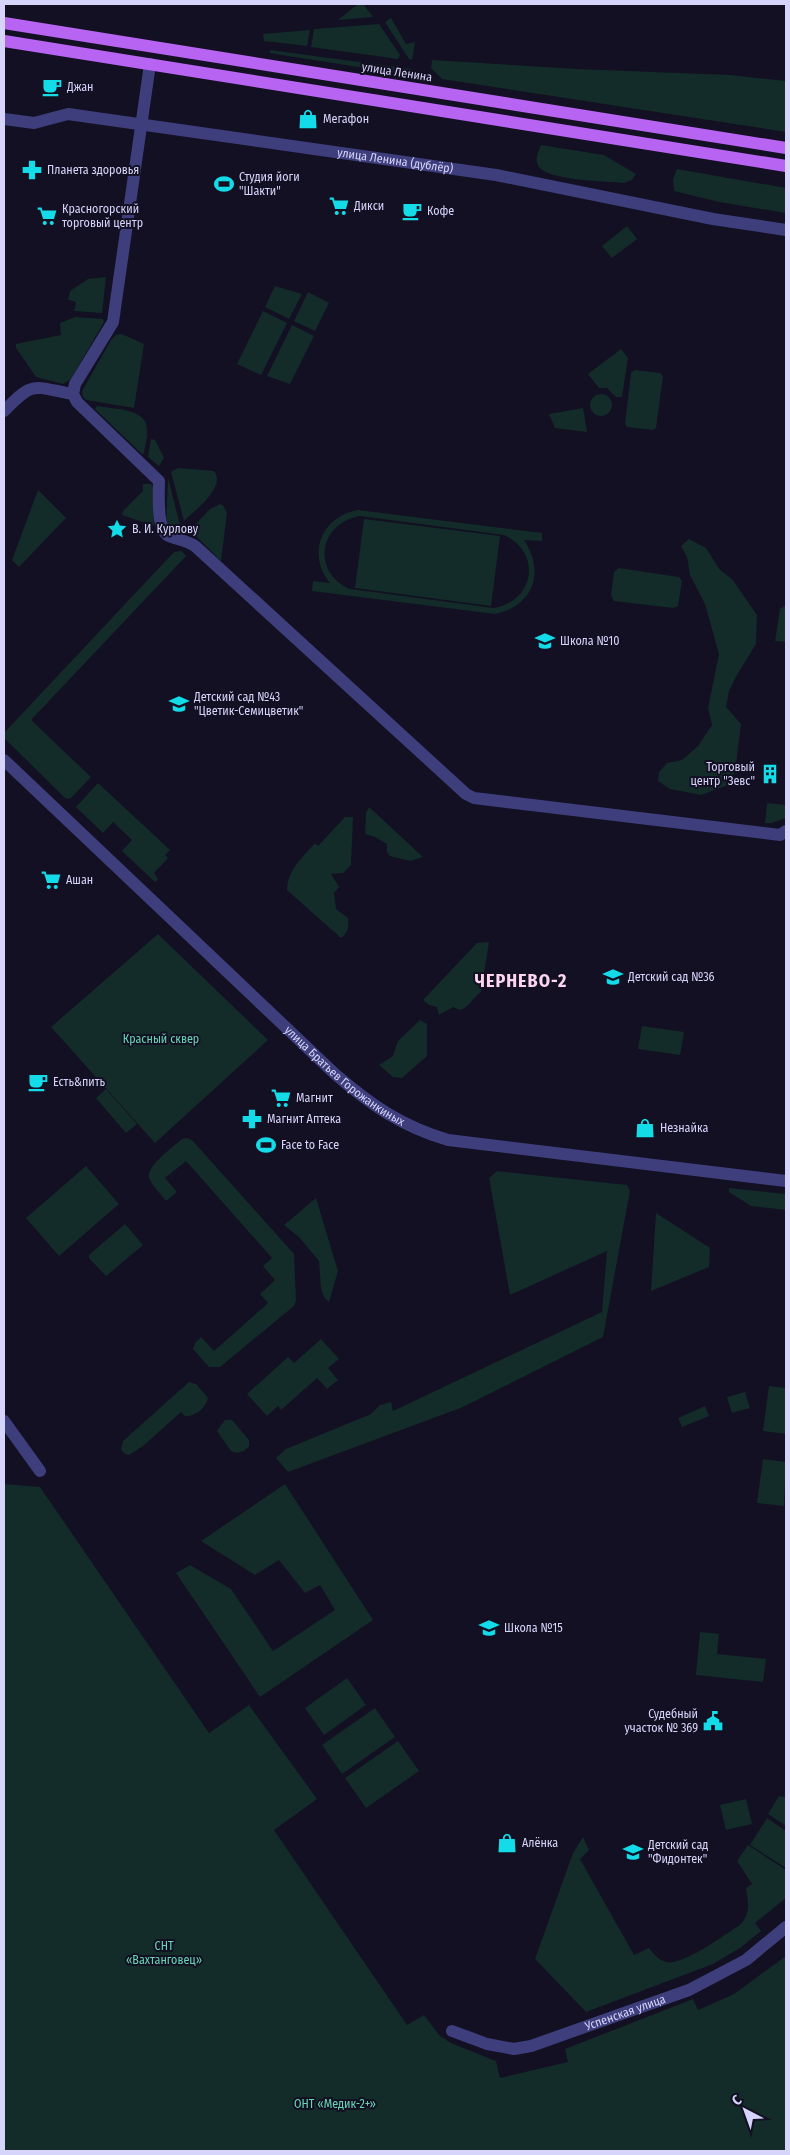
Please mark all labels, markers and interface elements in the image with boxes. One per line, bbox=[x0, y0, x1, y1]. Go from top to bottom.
street label: улица Ленина bbox=[361, 60, 433, 84]
cafe icon: Джан bbox=[41, 76, 63, 98]
place label: Джан bbox=[66, 80, 93, 94]
shop icon: Мегафон bbox=[297, 108, 319, 130]
place label: Мегафон bbox=[323, 112, 369, 126]
street label: улица Ленина (дублёр) bbox=[336, 145, 455, 176]
pharmacy icon: Планета здоровья bbox=[21, 159, 43, 181]
place label: Планета здоровья bbox=[47, 163, 139, 177]
place label: Студия йоги "Шакти" bbox=[239, 170, 300, 198]
sports icon: Студия йоги "Шакти" bbox=[213, 173, 235, 195]
supermarket icon: Дикси bbox=[328, 195, 350, 217]
place label: Дикси bbox=[353, 199, 384, 213]
cafe icon: Кофе bbox=[401, 200, 423, 222]
place label: Красногорский торговый центр bbox=[62, 202, 143, 230]
place label: Кофе bbox=[427, 204, 454, 218]
supermarket icon: Красногорский торговый центр bbox=[36, 205, 58, 227]
place icon: В. И. Курлову bbox=[106, 518, 128, 540]
place label: В. И. Курлову bbox=[132, 522, 199, 536]
school or university icon: Школа №10 bbox=[534, 630, 556, 652]
place label: Школа №10 bbox=[560, 634, 619, 648]
place label: Детский сад №43 "Цветик-Семицветик" bbox=[193, 690, 303, 718]
school or university icon: Детский сад №43 "Цветик-Семицветик" bbox=[168, 693, 190, 715]
place label: Торговый центр "Зевс" bbox=[691, 760, 755, 788]
building icon: Торговый центр "Зевс" bbox=[759, 763, 781, 785]
supermarket icon: Ашан bbox=[40, 869, 62, 891]
place label: Ашан bbox=[66, 873, 93, 887]
school or university icon: Детский сад №36 bbox=[602, 966, 624, 988]
district label: ЧЕРНЕВО-2 bbox=[475, 970, 567, 992]
place label: Детский сад №36 bbox=[627, 970, 715, 984]
street label: улица Братьев Горожанкиных bbox=[282, 1023, 408, 1129]
park label: Красный сквер bbox=[123, 1032, 199, 1046]
cafe icon: Есть&пить bbox=[27, 1071, 49, 1093]
place label: Есть&пить bbox=[53, 1075, 106, 1089]
supermarket icon: Магнит bbox=[270, 1087, 292, 1109]
place label: Магнит bbox=[296, 1091, 333, 1105]
pharmacy icon: Магнит Аптека bbox=[241, 1108, 263, 1130]
place label: Магнит Аптека bbox=[267, 1112, 341, 1126]
shop icon: Незнайка bbox=[634, 1117, 656, 1139]
place label: Незнайка bbox=[660, 1121, 708, 1135]
sports icon: Face to Face bbox=[255, 1134, 277, 1156]
place label: Face to Face bbox=[281, 1138, 339, 1152]
school or university icon: Школа №15 bbox=[478, 1617, 500, 1639]
place label: Школа №15 bbox=[504, 1621, 563, 1635]
place label: Судебный участок № 369 bbox=[624, 1707, 698, 1735]
public building icon: Судебный участок № 369 bbox=[702, 1710, 724, 1732]
shop icon: Алёнка bbox=[496, 1832, 518, 1854]
place label: Алёнка bbox=[522, 1836, 558, 1850]
place label: Детский сад "Фидонтек" bbox=[647, 1838, 708, 1866]
school or university icon: Детский сад "Фидонтек" bbox=[622, 1841, 644, 1863]
park label: СНТ «Вахтанговец» bbox=[126, 1939, 202, 1967]
street label: Успенская улица bbox=[582, 1992, 668, 2034]
north arrow bbox=[720, 2085, 770, 2135]
text: С bbox=[728, 2091, 746, 2109]
park label: ОНТ «Медик-2+» bbox=[294, 2097, 376, 2111]

